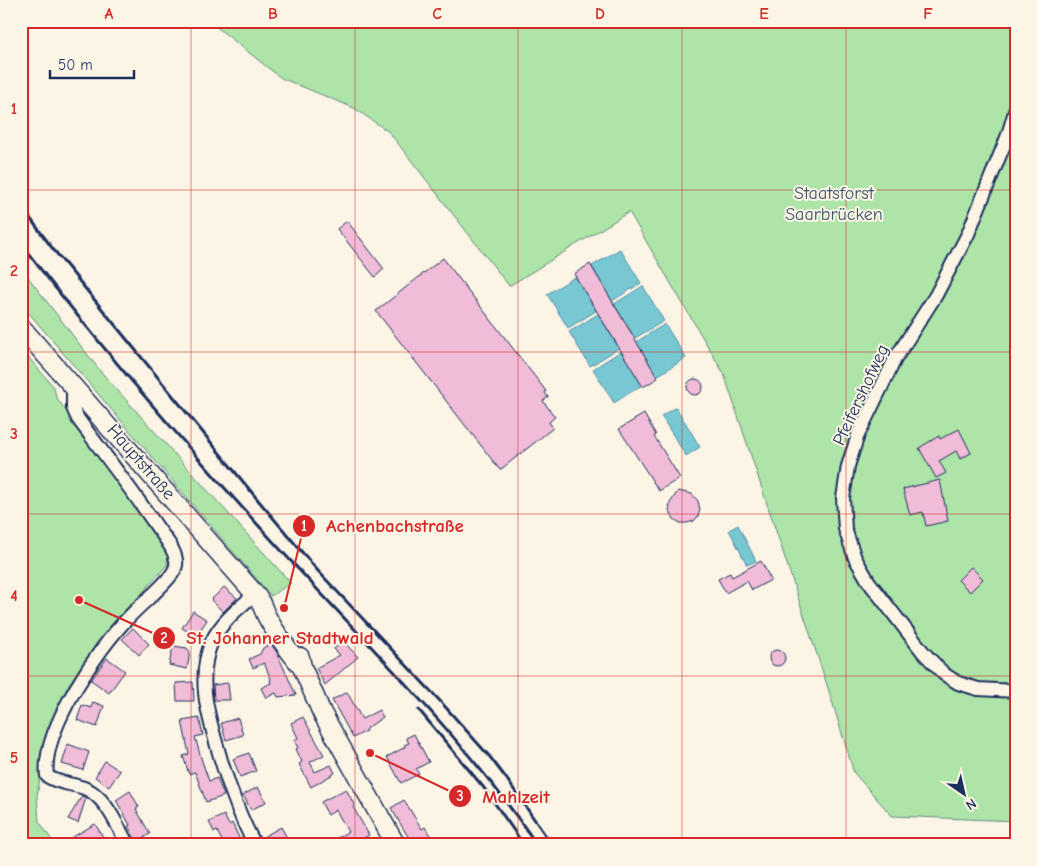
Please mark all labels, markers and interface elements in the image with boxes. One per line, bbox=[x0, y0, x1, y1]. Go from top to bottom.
text: A bbox=[105, 5, 114, 23]
text: B bbox=[268, 5, 278, 23]
text: C bbox=[432, 5, 442, 23]
text: D bbox=[595, 5, 605, 23]
text: E bbox=[759, 5, 769, 23]
text: F bbox=[923, 5, 933, 23]
scale bar bbox=[50, 48, 134, 80]
text: 50 m bbox=[58, 56, 93, 74]
text: 1 bbox=[11, 100, 17, 118]
park label: Staatsforst Saarbrücken bbox=[785, 183, 883, 225]
text: 2 bbox=[10, 262, 18, 280]
street label: Pfeifershofweg bbox=[828, 341, 894, 449]
street label: Hauptstraße bbox=[102, 420, 180, 504]
text: 3 bbox=[10, 425, 18, 443]
callout: Achenbachstraße bbox=[291, 509, 474, 543]
text: Achenbachstraße bbox=[326, 515, 464, 537]
text: 1 bbox=[301, 517, 307, 535]
text: 4 bbox=[10, 587, 18, 605]
callout: St. Johanner Stadtwald bbox=[151, 621, 384, 655]
text: St. Johanner Stadtwald bbox=[186, 627, 374, 649]
text: 2 bbox=[160, 629, 168, 647]
text: 5 bbox=[10, 749, 18, 767]
north arrow bbox=[940, 768, 990, 818]
callout: Mahlzeit bbox=[448, 779, 560, 813]
text: Mahlzeit bbox=[482, 786, 550, 808]
text: 3 bbox=[456, 787, 464, 805]
text: N bbox=[962, 795, 980, 814]

